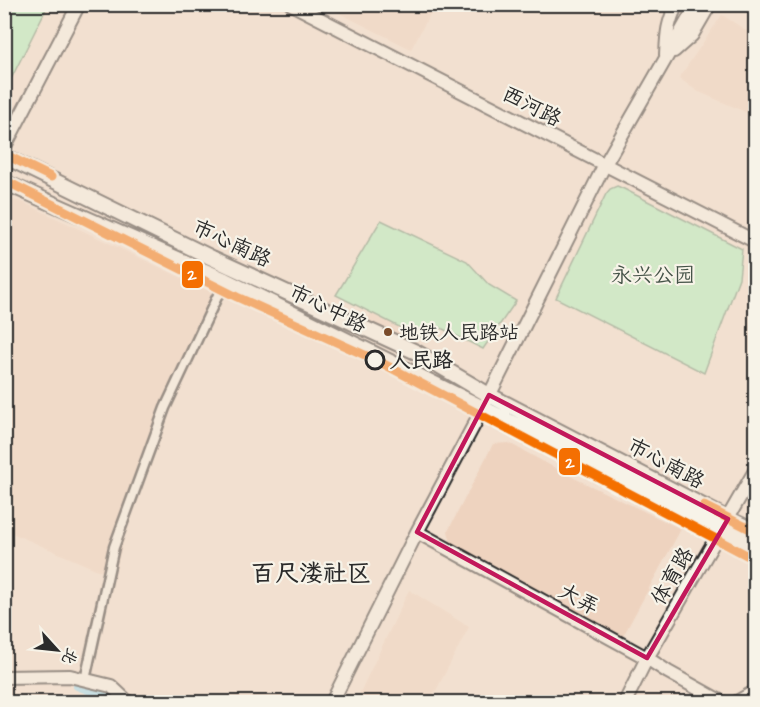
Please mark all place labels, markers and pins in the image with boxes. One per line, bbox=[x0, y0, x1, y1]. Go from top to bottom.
place label: 地铁人民路站 bbox=[399, 319, 519, 347]
marker: 地铁人民路站 bbox=[382, 326, 394, 338]
place label: 人民路 bbox=[390, 346, 453, 375]
marker: 人民路 bbox=[365, 350, 385, 370]

